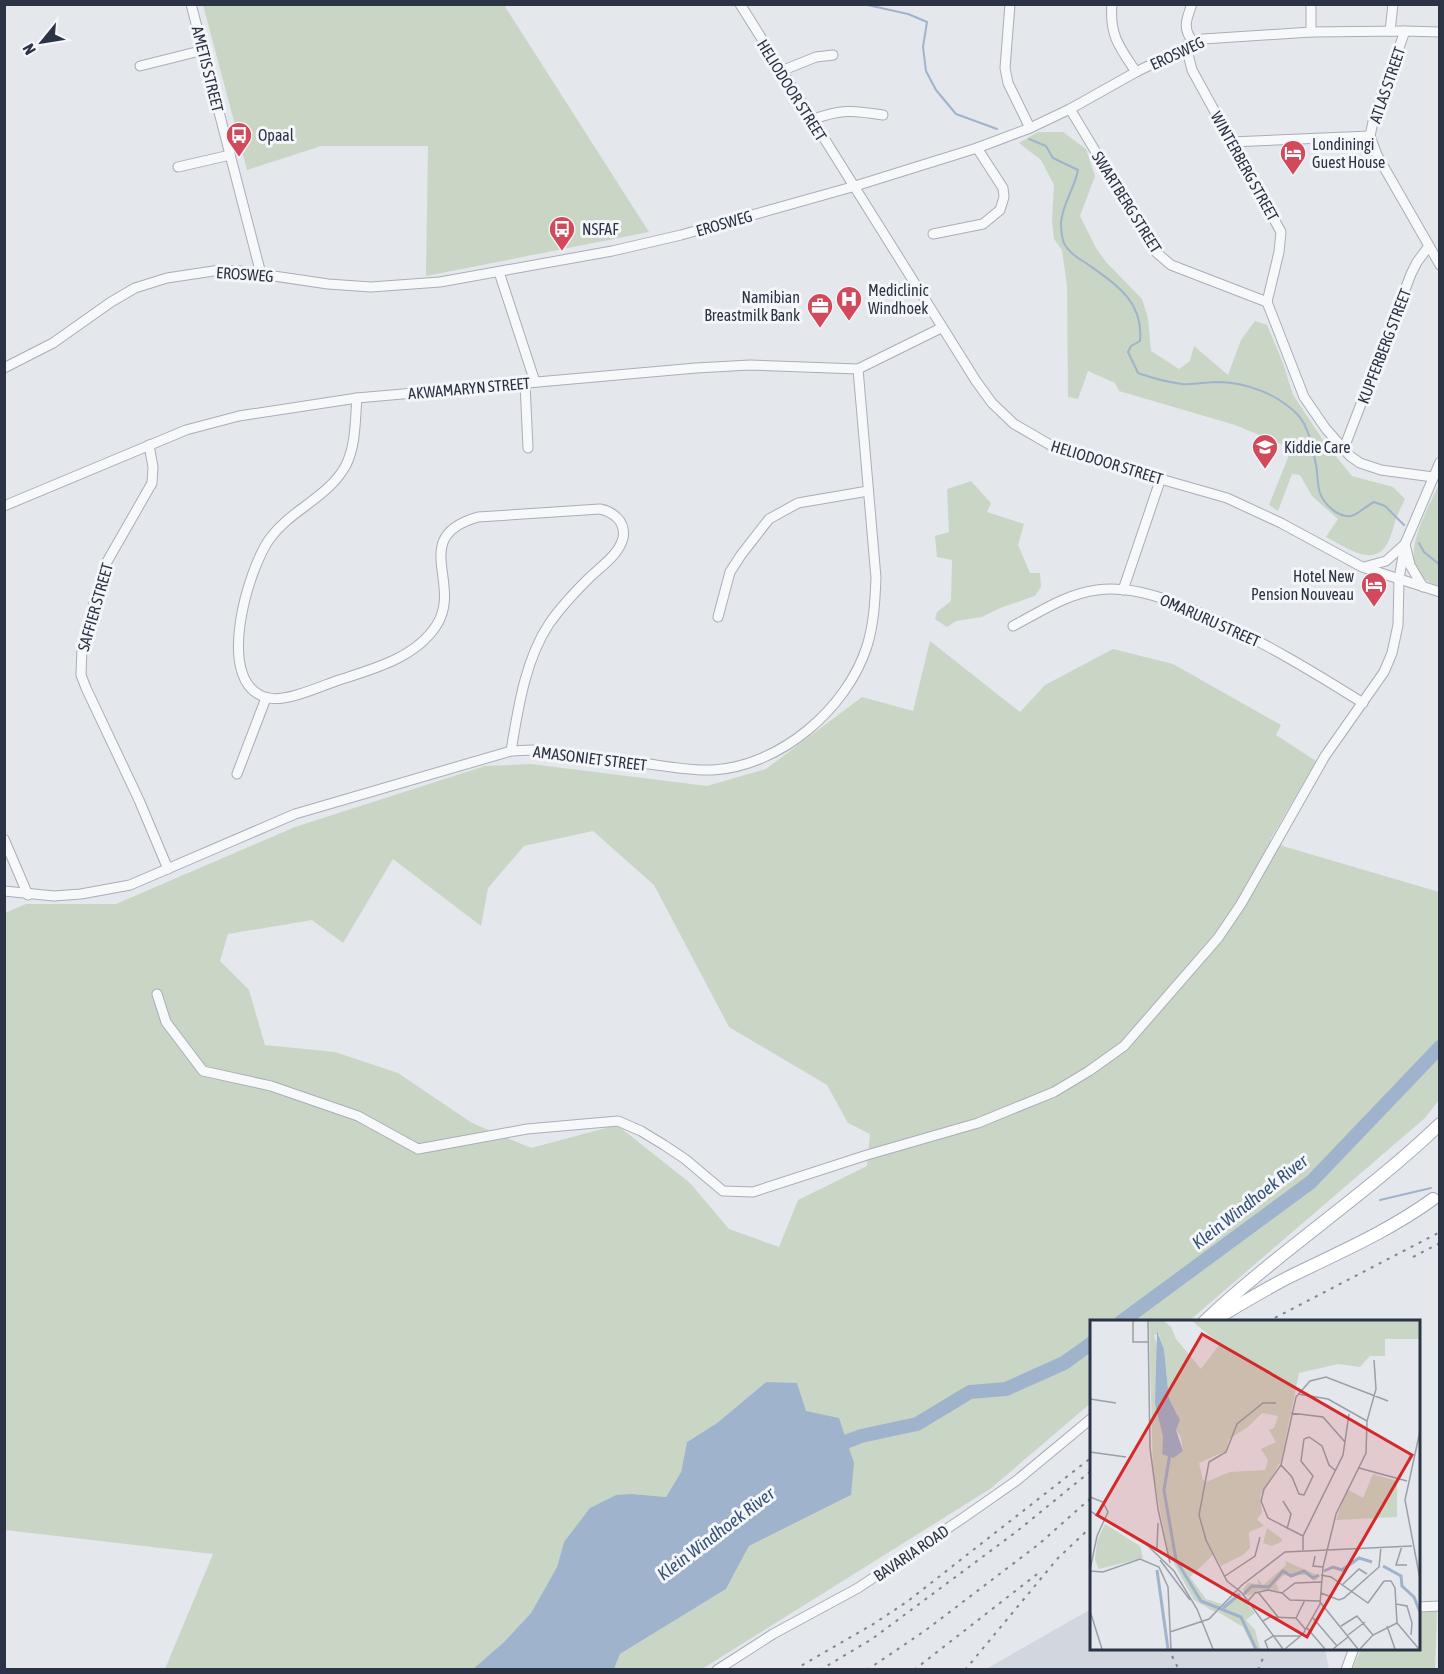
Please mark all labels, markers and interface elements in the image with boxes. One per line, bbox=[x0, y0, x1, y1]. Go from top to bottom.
north arrow bbox=[12, 12, 72, 72]
street label: AMETIS STREET bbox=[189, 24, 227, 114]
street label: EROSWEG bbox=[1147, 33, 1207, 73]
street label: HELIODOOR STREET bbox=[754, 36, 830, 144]
text: N bbox=[19, 41, 39, 58]
street label: ATLAS STREET bbox=[1366, 44, 1408, 126]
street label: WINTERBERG STREET bbox=[1207, 108, 1283, 224]
bus stop icon: Opaal bbox=[224, 120, 254, 158]
place label: Opaal bbox=[258, 126, 295, 145]
place label: Londiningi Guest House bbox=[1312, 135, 1385, 171]
hotel icon: Londiningi Guest House bbox=[1278, 138, 1308, 176]
street label: SWARTBERG STREET bbox=[1089, 148, 1165, 256]
street label: EROSWEG bbox=[694, 206, 754, 240]
bus stop icon: NSFAF bbox=[547, 214, 577, 252]
place label: NSFAF bbox=[582, 220, 619, 238]
street label: EROSWEG bbox=[216, 263, 274, 285]
place label: Mediclinic Windhoek bbox=[868, 281, 928, 317]
hospital icon: Mediclinic Windhoek bbox=[834, 284, 864, 322]
street label: KUPFERBERG STREET bbox=[1354, 286, 1414, 406]
place label: Namibian Breastmilk Bank bbox=[704, 288, 800, 324]
office icon: Namibian Breastmilk Bank bbox=[805, 291, 835, 329]
street label: AKWAMARYN STREET bbox=[407, 374, 531, 402]
school or university icon: Kiddie Care bbox=[1250, 432, 1280, 470]
street label: HELIODOOR STREET bbox=[1049, 436, 1165, 488]
place label: Kiddie Care bbox=[1284, 438, 1350, 456]
street label: SAFFIER STREET bbox=[74, 561, 116, 653]
place label: Hotel New Pension Nouveau bbox=[1251, 567, 1354, 603]
hotel icon: Hotel New Pension Nouveau bbox=[1359, 570, 1389, 608]
street label: OMARURU STREET bbox=[1157, 590, 1263, 650]
street label: AMASONIET STREET bbox=[532, 742, 648, 774]
water label: Klein Windhoek River bbox=[1188, 1150, 1312, 1253]
inset map bbox=[1090, 1320, 1420, 1650]
water label: Klein Windhoek River bbox=[653, 1482, 779, 1584]
street label: BAVARIA ROAD bbox=[870, 1521, 952, 1585]

